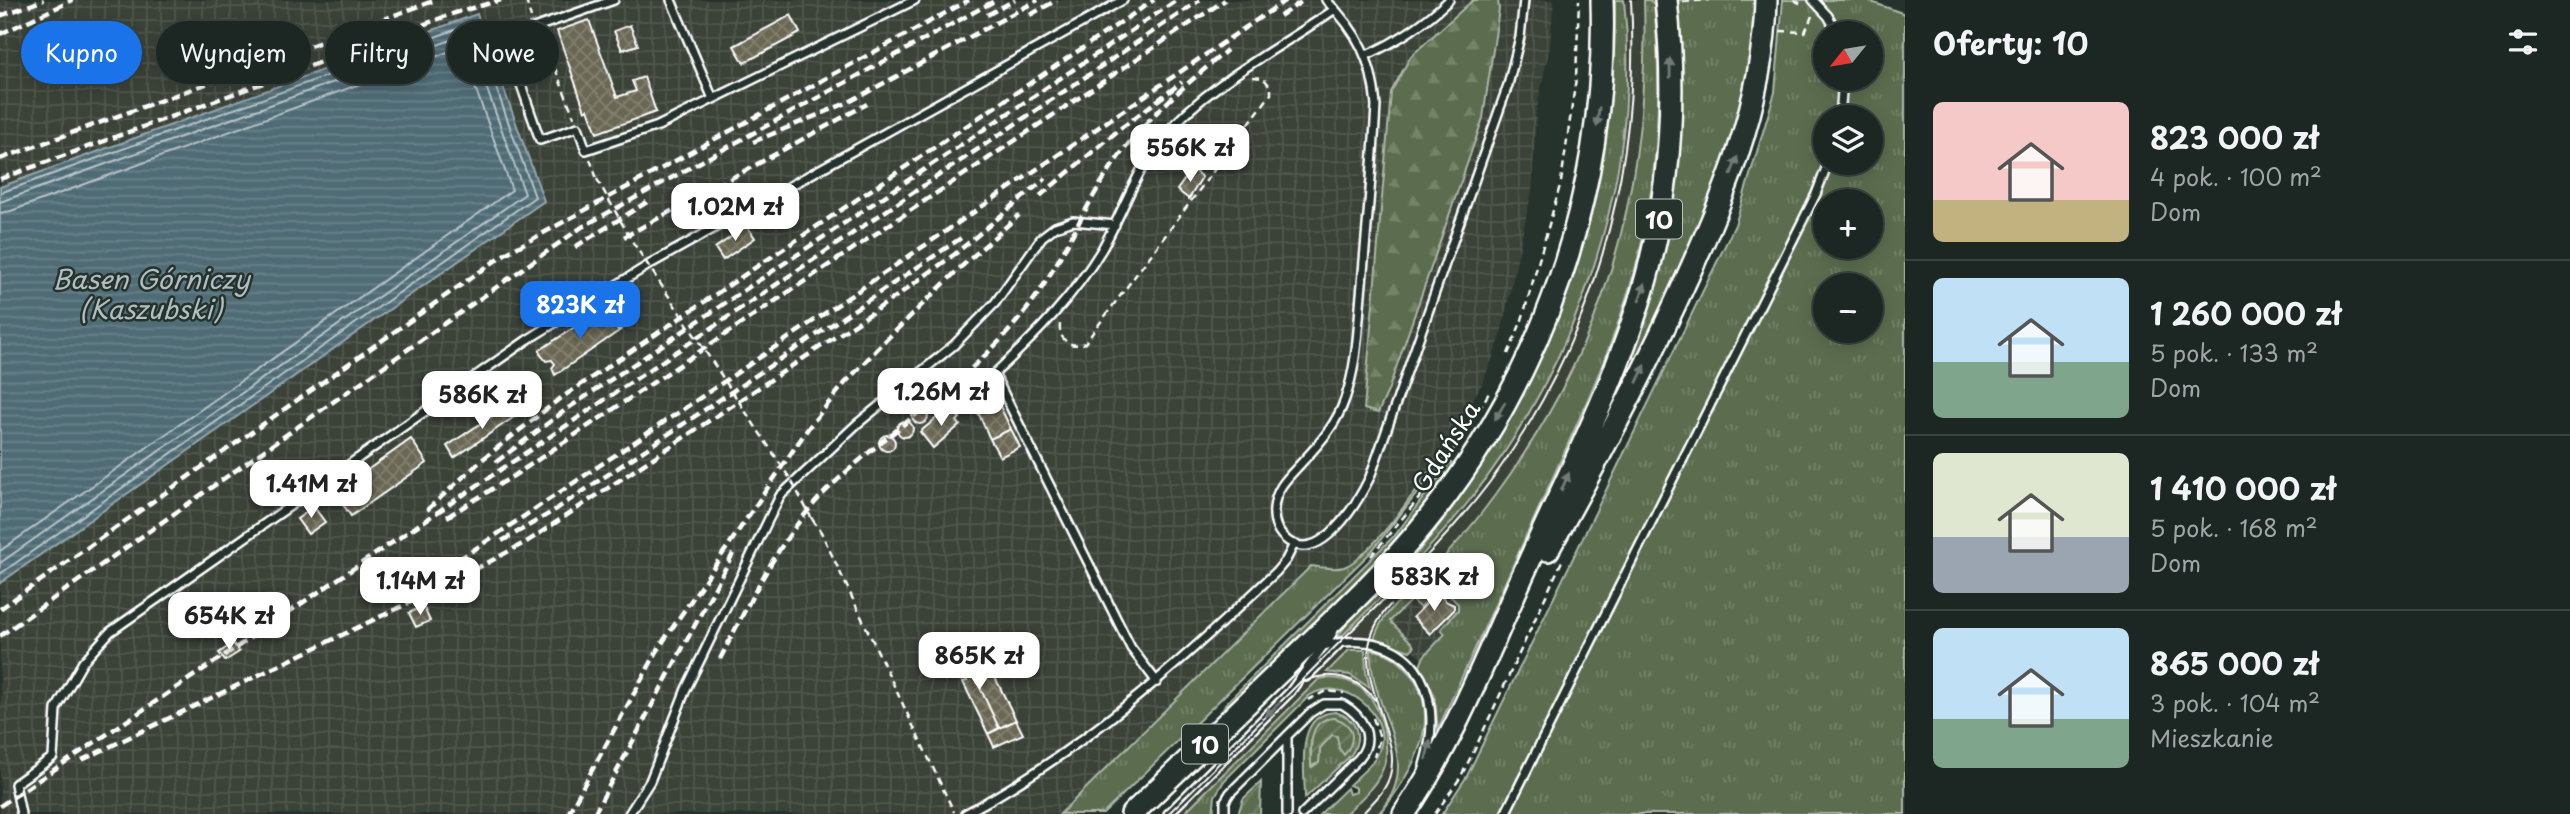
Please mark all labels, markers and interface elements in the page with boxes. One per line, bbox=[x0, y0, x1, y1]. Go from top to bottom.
text: Oferty: 10 bbox=[1933, 20, 2088, 65]
chip: Kupno bbox=[21, 21, 142, 84]
chip: Wynajem bbox=[156, 21, 311, 84]
chip: Filtry bbox=[325, 21, 433, 84]
chip: Nowe bbox=[447, 21, 559, 84]
north arrow bbox=[1813, 21, 1883, 91]
map controls bbox=[1813, 21, 1883, 343]
icon: filters bbox=[2504, 23, 2542, 61]
one-way arrow bbox=[1665, 57, 1676, 79]
button: layers bbox=[1813, 105, 1883, 175]
one-way arrow bbox=[1593, 106, 1604, 128]
text: 823 000 zł bbox=[2150, 114, 2318, 159]
pin: 556K zł bbox=[1125, 124, 1255, 184]
text: 556K zł bbox=[1146, 129, 1234, 164]
icon: home bbox=[1989, 130, 2073, 214]
one-way arrow bbox=[1729, 156, 1740, 177]
text: 4 pok. · 100 m² bbox=[2150, 159, 2322, 194]
pin: 1.02M zł bbox=[663, 184, 807, 243]
text: 1.02M zł bbox=[687, 188, 783, 223]
button: + bbox=[1813, 189, 1883, 259]
text: Dom bbox=[2150, 194, 2201, 229]
road number: 10 bbox=[1636, 200, 1682, 238]
water label: Basen Górniczy (Kaszubski) bbox=[52, 259, 252, 328]
button: − bbox=[1813, 273, 1883, 343]
pin: 823K zł bbox=[515, 282, 645, 341]
one-way arrow bbox=[1637, 282, 1647, 303]
text: 823K zł bbox=[536, 286, 624, 321]
text: 1 260 000 zł bbox=[2150, 290, 2341, 335]
icon: home bbox=[1989, 306, 2073, 390]
text: 5 pok. · 133 m² bbox=[2150, 335, 2318, 370]
one-way arrow bbox=[1636, 364, 1647, 384]
pin: 1.26M zł bbox=[869, 368, 1013, 428]
text: Dom bbox=[2150, 370, 2201, 405]
pin: 586K zł bbox=[417, 372, 547, 431]
text: 1.26M zł bbox=[893, 373, 989, 408]
text: 586K zł bbox=[438, 376, 526, 411]
street label: Gdańska bbox=[1402, 393, 1488, 499]
one-way arrow bbox=[1494, 402, 1506, 421]
pin: 1.41M zł bbox=[239, 461, 383, 520]
text: 1.41M zł bbox=[266, 465, 356, 500]
text: 1 410 000 zł bbox=[2150, 465, 2336, 510]
one-way arrow bbox=[1559, 472, 1571, 492]
icon: home bbox=[1989, 481, 2073, 565]
text: 5 pok. · 168 m² bbox=[2150, 510, 2318, 545]
text: Dom bbox=[2150, 545, 2201, 580]
pin: 583K zł bbox=[1369, 554, 1499, 613]
pin: 1.14M zł bbox=[348, 558, 492, 617]
text: 583K zł bbox=[1390, 558, 1478, 593]
text: 1.14M zł bbox=[376, 562, 464, 597]
pin: 654K zł bbox=[164, 592, 294, 652]
text: 654K zł bbox=[184, 597, 274, 632]
pin: 865K zł bbox=[914, 632, 1044, 692]
text: 865K zł bbox=[935, 637, 1023, 672]
text: 865 000 zł bbox=[2150, 640, 2318, 685]
icon: home bbox=[1989, 656, 2073, 740]
text: 3 pok. · 104 m² bbox=[2150, 685, 2320, 720]
one-way arrow bbox=[1265, 701, 1282, 717]
text: Mieszkanie bbox=[2150, 720, 2274, 755]
road number: 10 bbox=[1182, 724, 1228, 764]
one-way arrow bbox=[1423, 739, 1434, 761]

